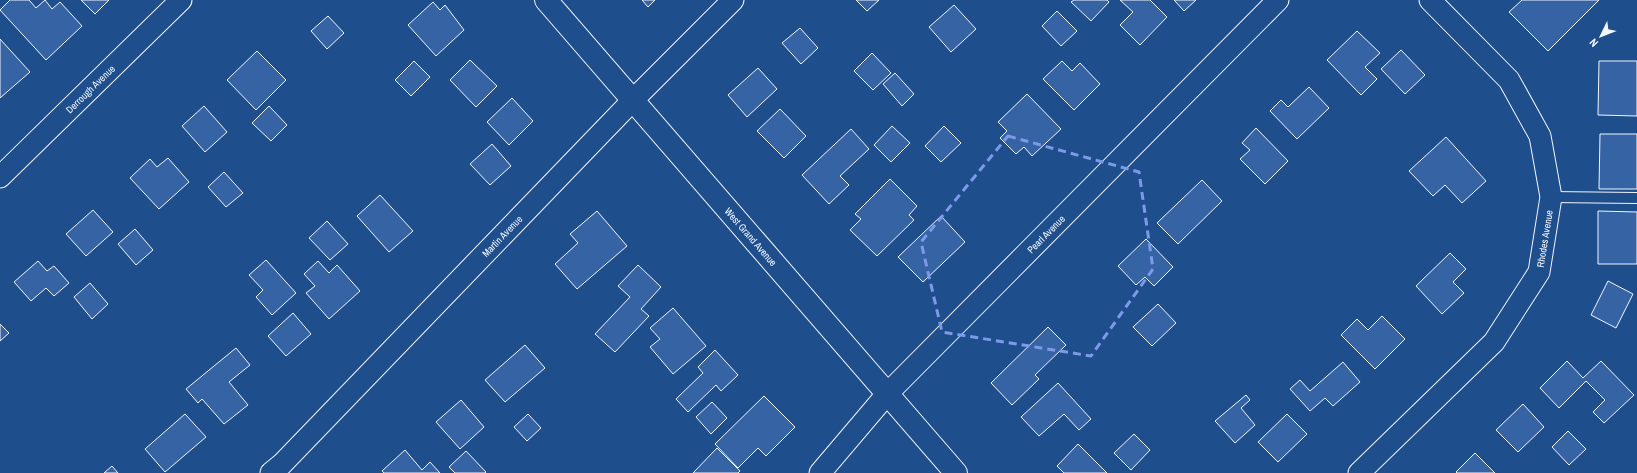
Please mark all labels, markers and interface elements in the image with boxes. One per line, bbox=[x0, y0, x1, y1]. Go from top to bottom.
north arrow bbox=[1581, 16, 1621, 56]
text: N bbox=[1586, 36, 1601, 50]
street label: Derrough Avenue bbox=[63, 62, 118, 116]
street label: West Grand Avenue bbox=[722, 205, 780, 269]
street label: Rhodes Avenue bbox=[1534, 209, 1556, 268]
street label: Martin Avenue bbox=[479, 212, 526, 260]
street label: Pearl Avenue bbox=[1024, 212, 1068, 256]

